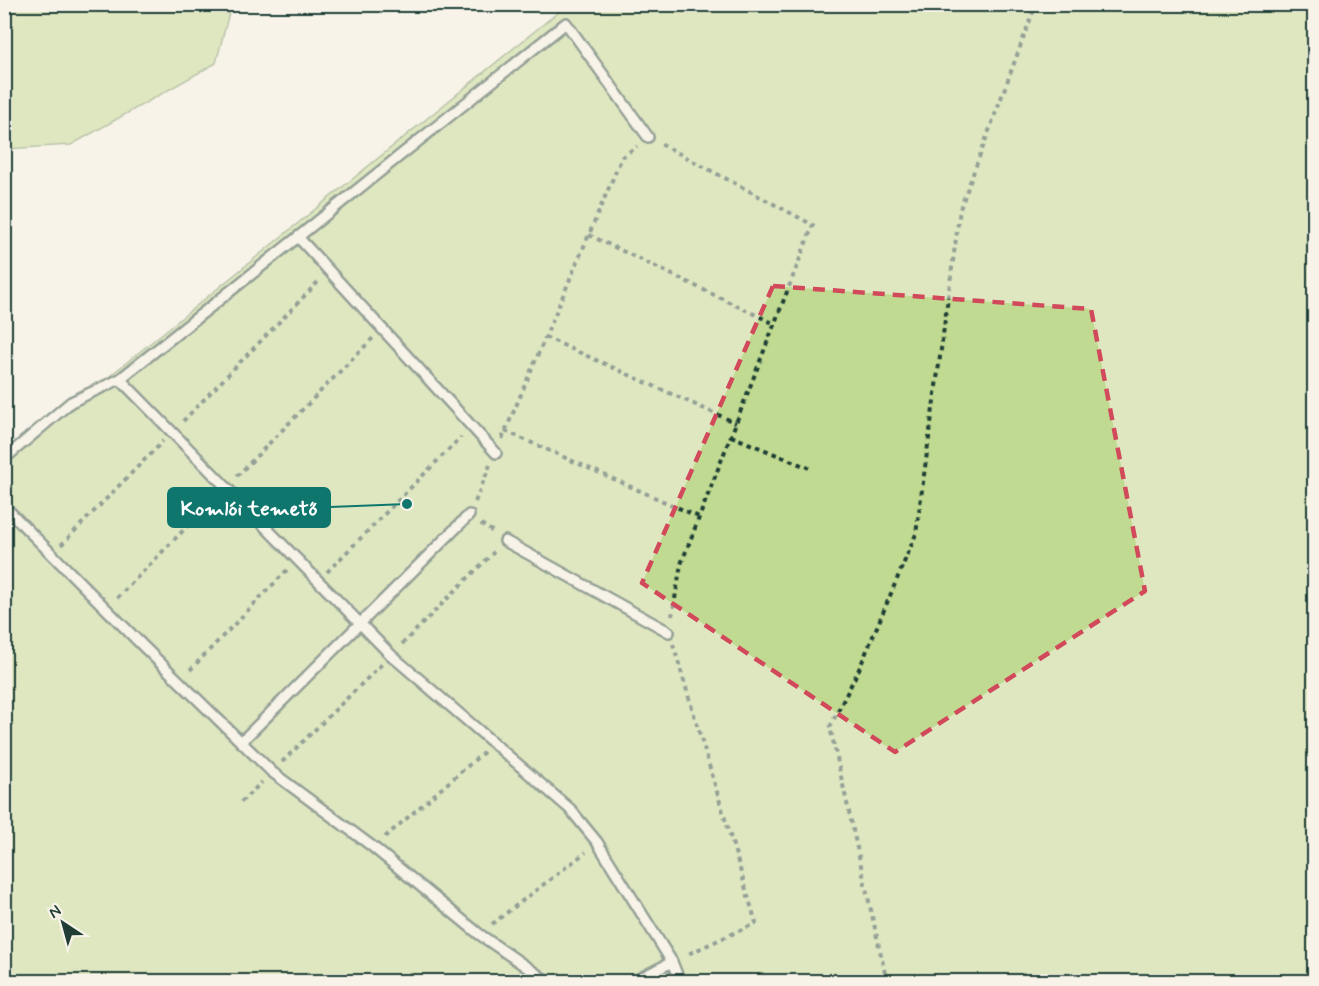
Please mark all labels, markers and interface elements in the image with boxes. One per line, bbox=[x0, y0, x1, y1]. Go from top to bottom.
callout: Komlói temető bbox=[168, 488, 330, 527]
text: Komlói temető bbox=[180, 495, 318, 523]
north arrow bbox=[33, 893, 93, 953]
text: N bbox=[45, 900, 66, 924]

